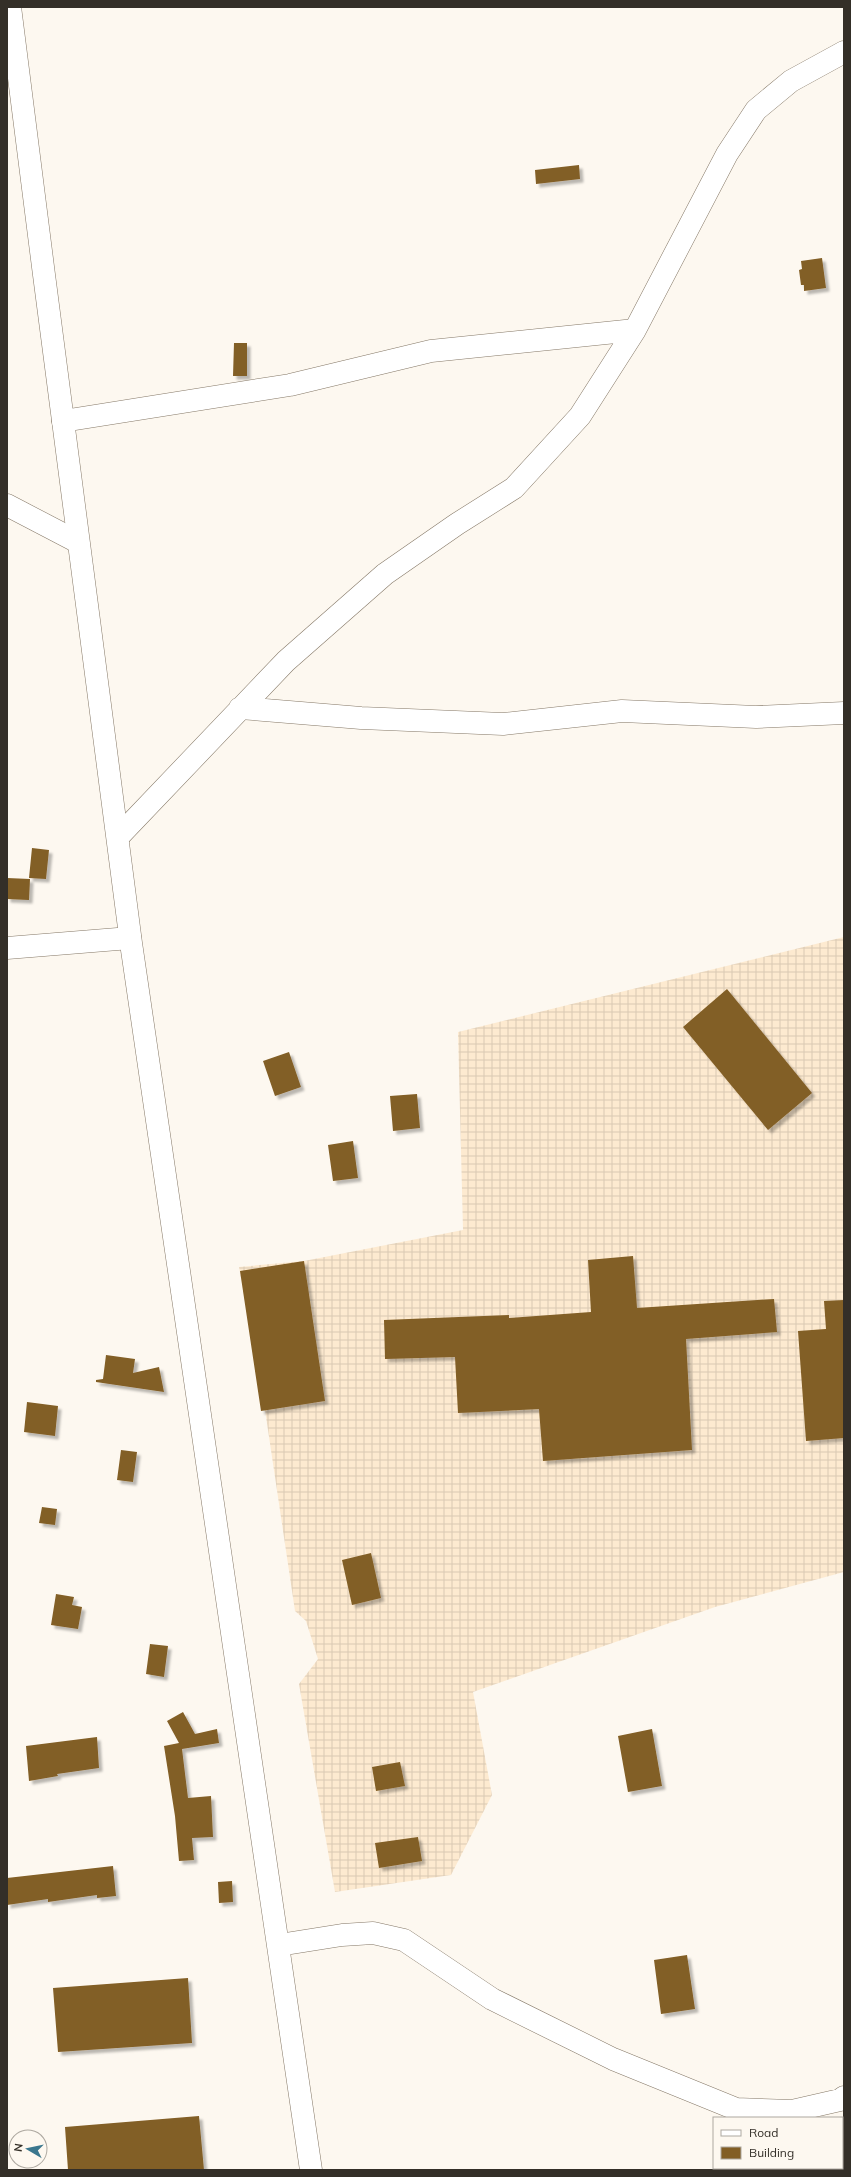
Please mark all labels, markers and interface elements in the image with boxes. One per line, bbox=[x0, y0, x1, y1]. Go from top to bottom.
legend bbox=[713, 2117, 843, 2169]
text: Road bbox=[749, 2125, 778, 2140]
north arrow bbox=[8, 2129, 48, 2169]
text: N bbox=[11, 2142, 26, 2153]
text: Building bbox=[749, 2145, 794, 2160]

